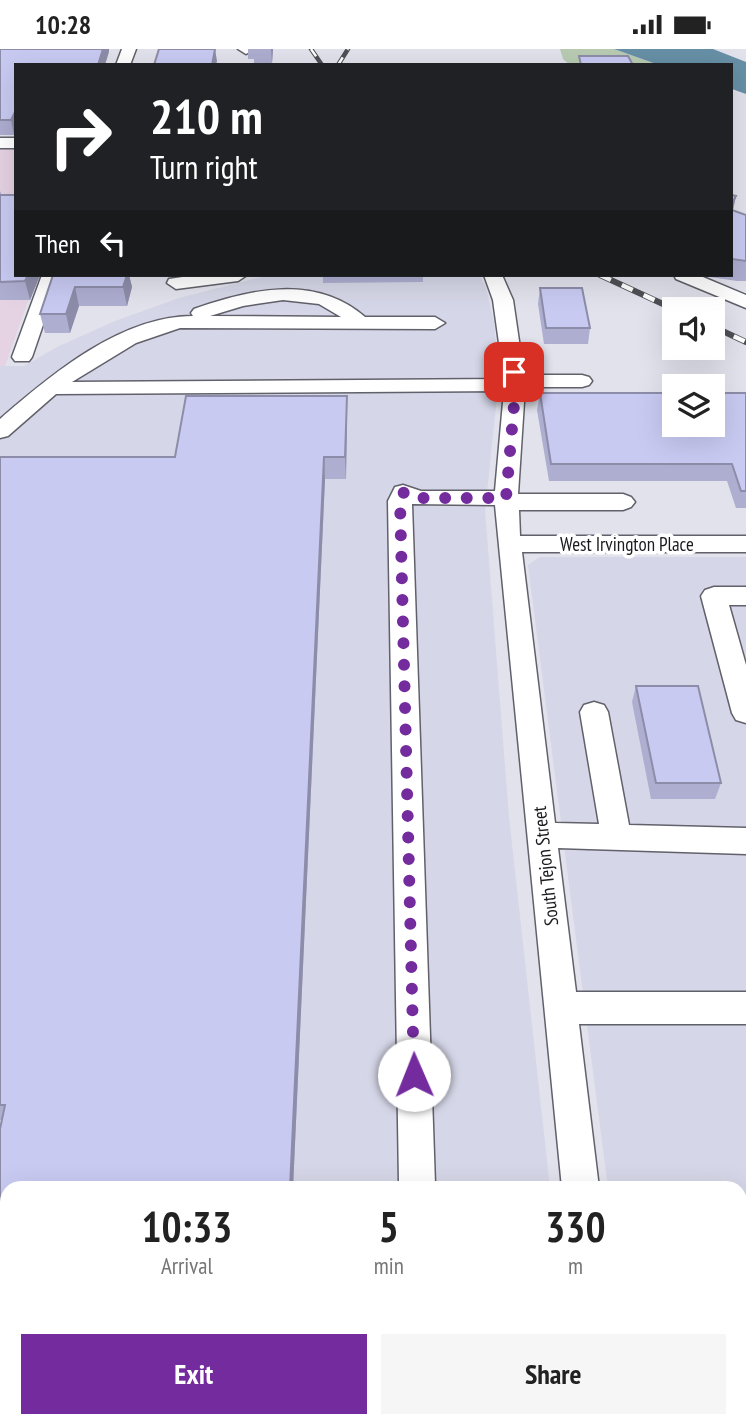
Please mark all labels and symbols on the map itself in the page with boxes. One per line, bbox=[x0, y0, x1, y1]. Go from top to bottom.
pin bbox=[484, 342, 544, 402]
street label: West Irvington Place bbox=[560, 532, 694, 556]
street label: South Tejon Street bbox=[527, 804, 563, 927]
position arrow bbox=[377, 1038, 451, 1112]

